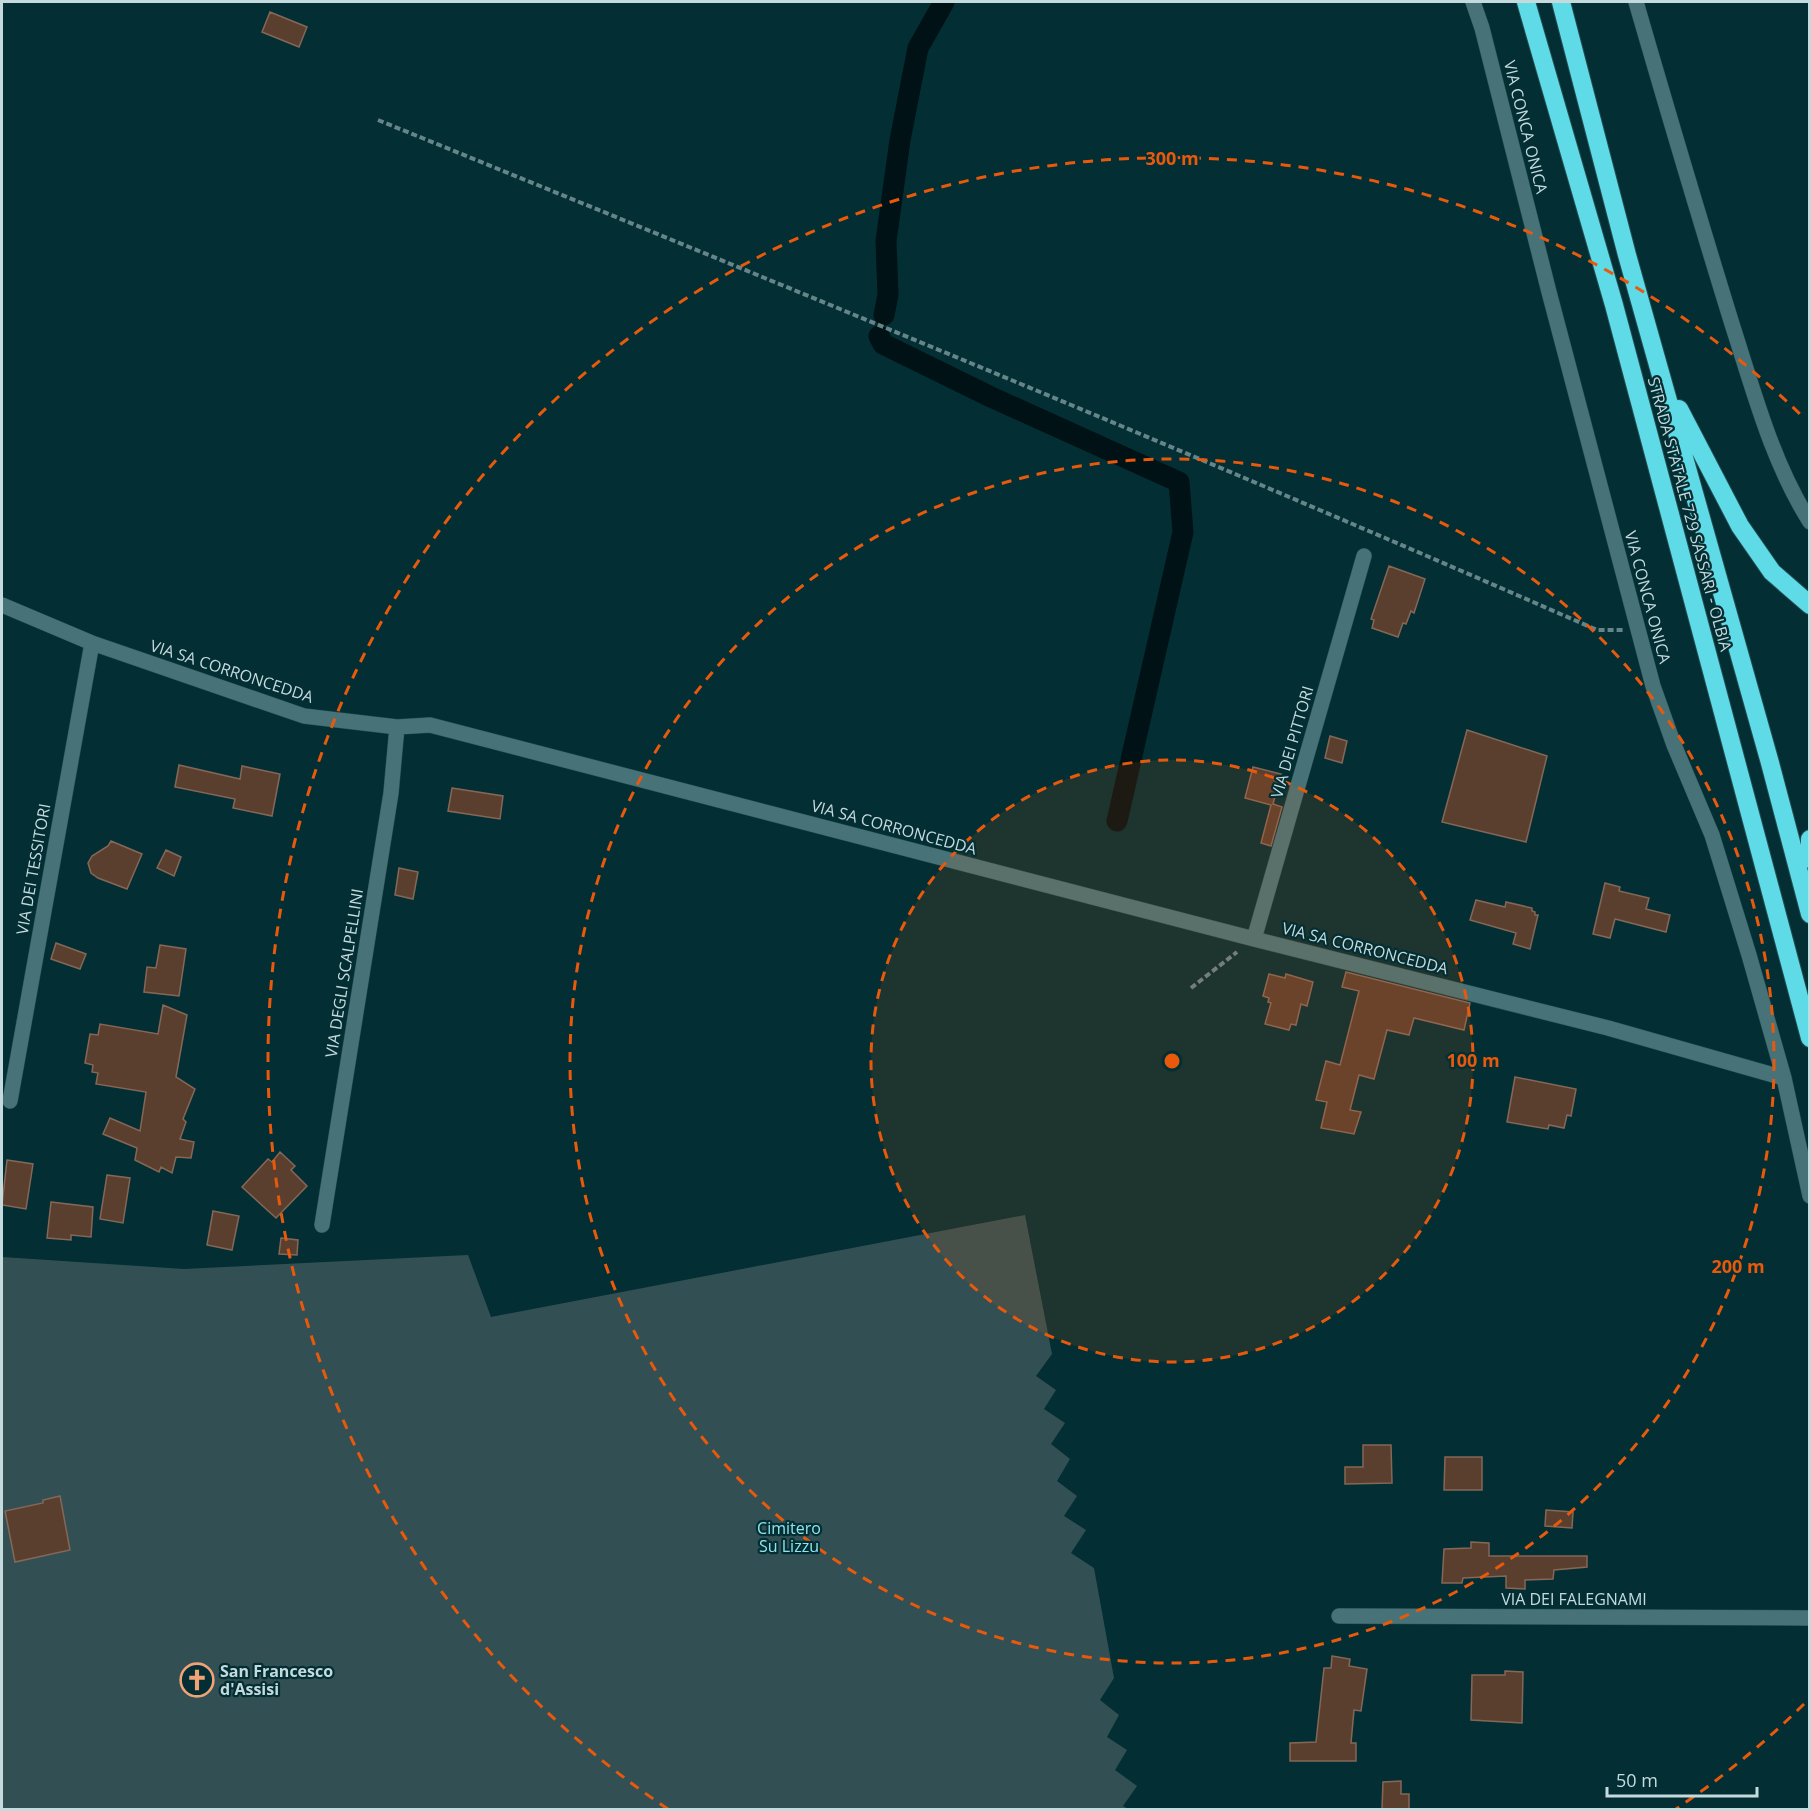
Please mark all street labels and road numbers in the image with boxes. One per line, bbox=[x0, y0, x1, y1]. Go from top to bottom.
street label: VIA CONCA ONICA bbox=[1499, 58, 1553, 197]
street label: STRADA STATALE 729 SASSARI - OLBIA bbox=[1643, 374, 1737, 654]
street label: VIA CONCA ONICA bbox=[1620, 528, 1676, 667]
street label: VIA SA CORRONCEDDA bbox=[148, 634, 317, 708]
street label: VIA DEI PITTORI bbox=[1265, 683, 1319, 801]
street label: VIA SA CORRONCEDDA bbox=[809, 794, 980, 860]
street label: VIA DEI TESSITORI bbox=[11, 802, 55, 936]
street label: VIA DEGLI SCALPELLINI bbox=[320, 887, 368, 1059]
street label: VIA SA CORRONCEDDA bbox=[1280, 917, 1451, 979]
street label: VIA DEI FALEGNAMI bbox=[1501, 1588, 1647, 1610]

